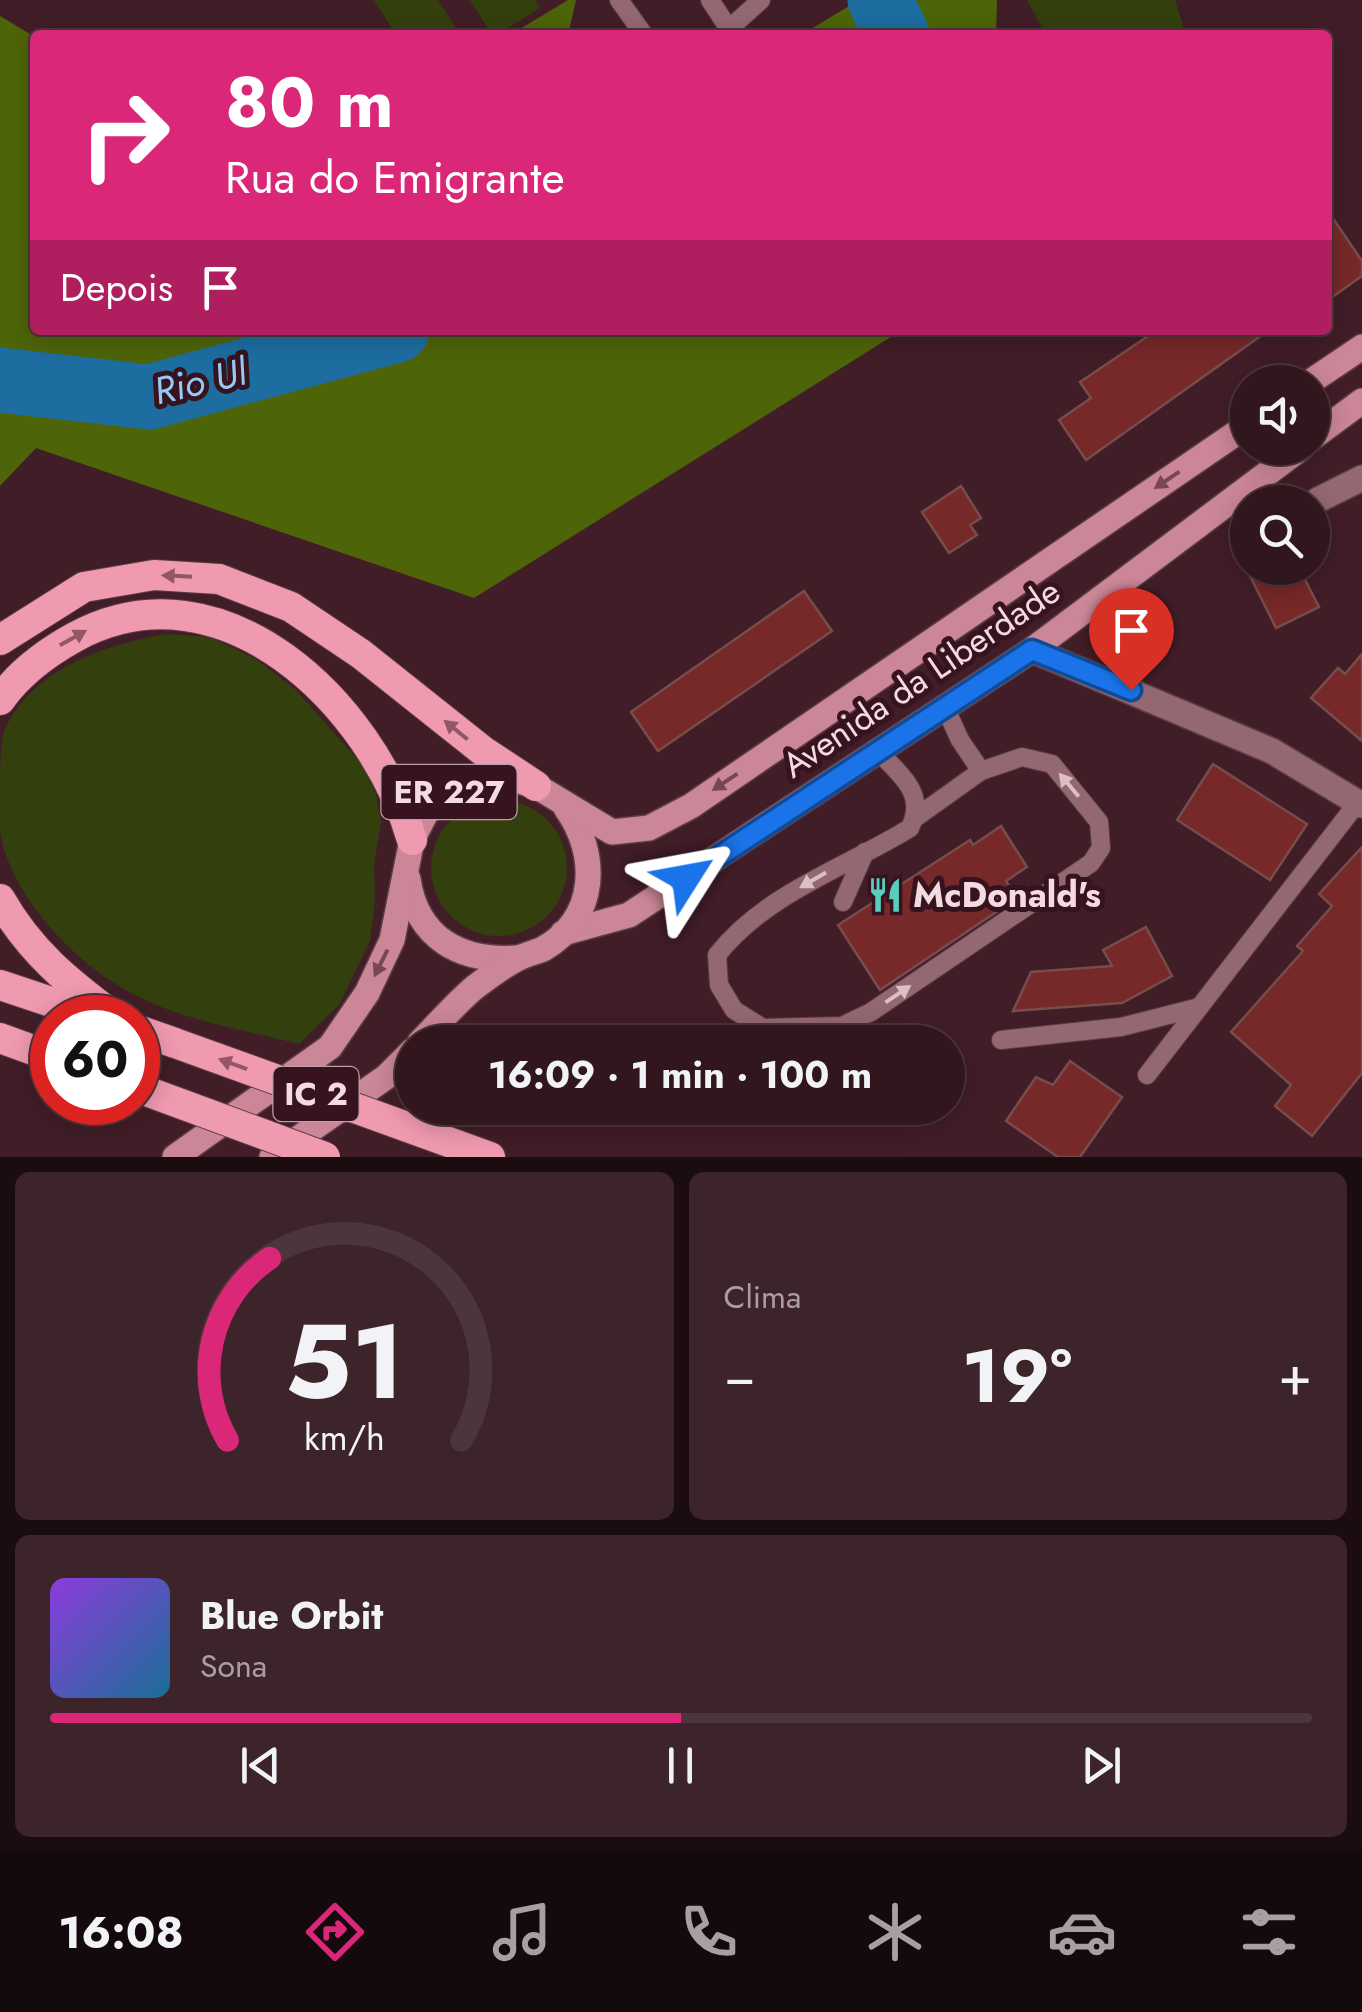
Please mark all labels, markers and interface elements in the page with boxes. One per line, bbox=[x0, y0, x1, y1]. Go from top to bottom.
text: 80 m bbox=[225, 52, 394, 153]
icon: right bbox=[60, 70, 190, 200]
text: Rua do Emigrante bbox=[225, 145, 565, 210]
text: Depois bbox=[60, 260, 173, 315]
icon: arrive bbox=[193, 260, 248, 315]
water label: Rio Ul bbox=[148, 343, 253, 418]
map controls bbox=[1230, 365, 1330, 585]
button: sound bbox=[1230, 365, 1330, 465]
one-way arrow bbox=[1154, 470, 1181, 490]
button: search bbox=[1230, 485, 1330, 585]
street label: Avenida da Liberdade bbox=[772, 566, 1070, 790]
one-way arrow bbox=[161, 568, 193, 584]
pin bbox=[1089, 588, 1174, 691]
icon: arrive bbox=[1104, 603, 1159, 658]
one-way arrow bbox=[59, 630, 88, 647]
one-way arrow bbox=[443, 720, 469, 741]
road number: ER 227 bbox=[382, 765, 516, 819]
one-way arrow bbox=[712, 772, 739, 791]
one-way arrow bbox=[1058, 773, 1080, 798]
position arrow bbox=[634, 826, 738, 930]
place label: McDonald's bbox=[913, 870, 1101, 920]
one-way arrow bbox=[799, 871, 827, 888]
restaurant icon: McDonald's bbox=[866, 876, 904, 914]
one-way arrow bbox=[373, 949, 390, 978]
one-way arrow bbox=[885, 985, 912, 1004]
speed limit sign: 60 bbox=[30, 995, 160, 1125]
text: 16:09 · 1 min · 100 m bbox=[488, 1047, 872, 1102]
one-way arrow bbox=[218, 1056, 248, 1071]
road number: IC 2 bbox=[274, 1067, 358, 1121]
text: Clima bbox=[724, 1274, 801, 1320]
text: 51 bbox=[284, 1287, 404, 1437]
text: 19° bbox=[962, 1322, 1072, 1430]
text: − bbox=[724, 1336, 756, 1416]
text: + bbox=[1278, 1336, 1312, 1416]
text: km/h bbox=[304, 1412, 385, 1463]
text: Blue Orbit bbox=[200, 1588, 383, 1643]
text: Sona bbox=[200, 1643, 267, 1689]
icon: previous bbox=[233, 1738, 288, 1793]
icon: pause bbox=[653, 1738, 708, 1793]
icon: next bbox=[1074, 1738, 1129, 1793]
icon: directions bbox=[300, 1897, 370, 1967]
icon: music bbox=[487, 1897, 557, 1967]
icon: phone bbox=[674, 1897, 744, 1967]
icon: climate bbox=[860, 1897, 930, 1967]
icon: car bbox=[1047, 1897, 1117, 1967]
icon: filters bbox=[1234, 1897, 1304, 1967]
text: 16:08 bbox=[58, 1900, 184, 1965]

